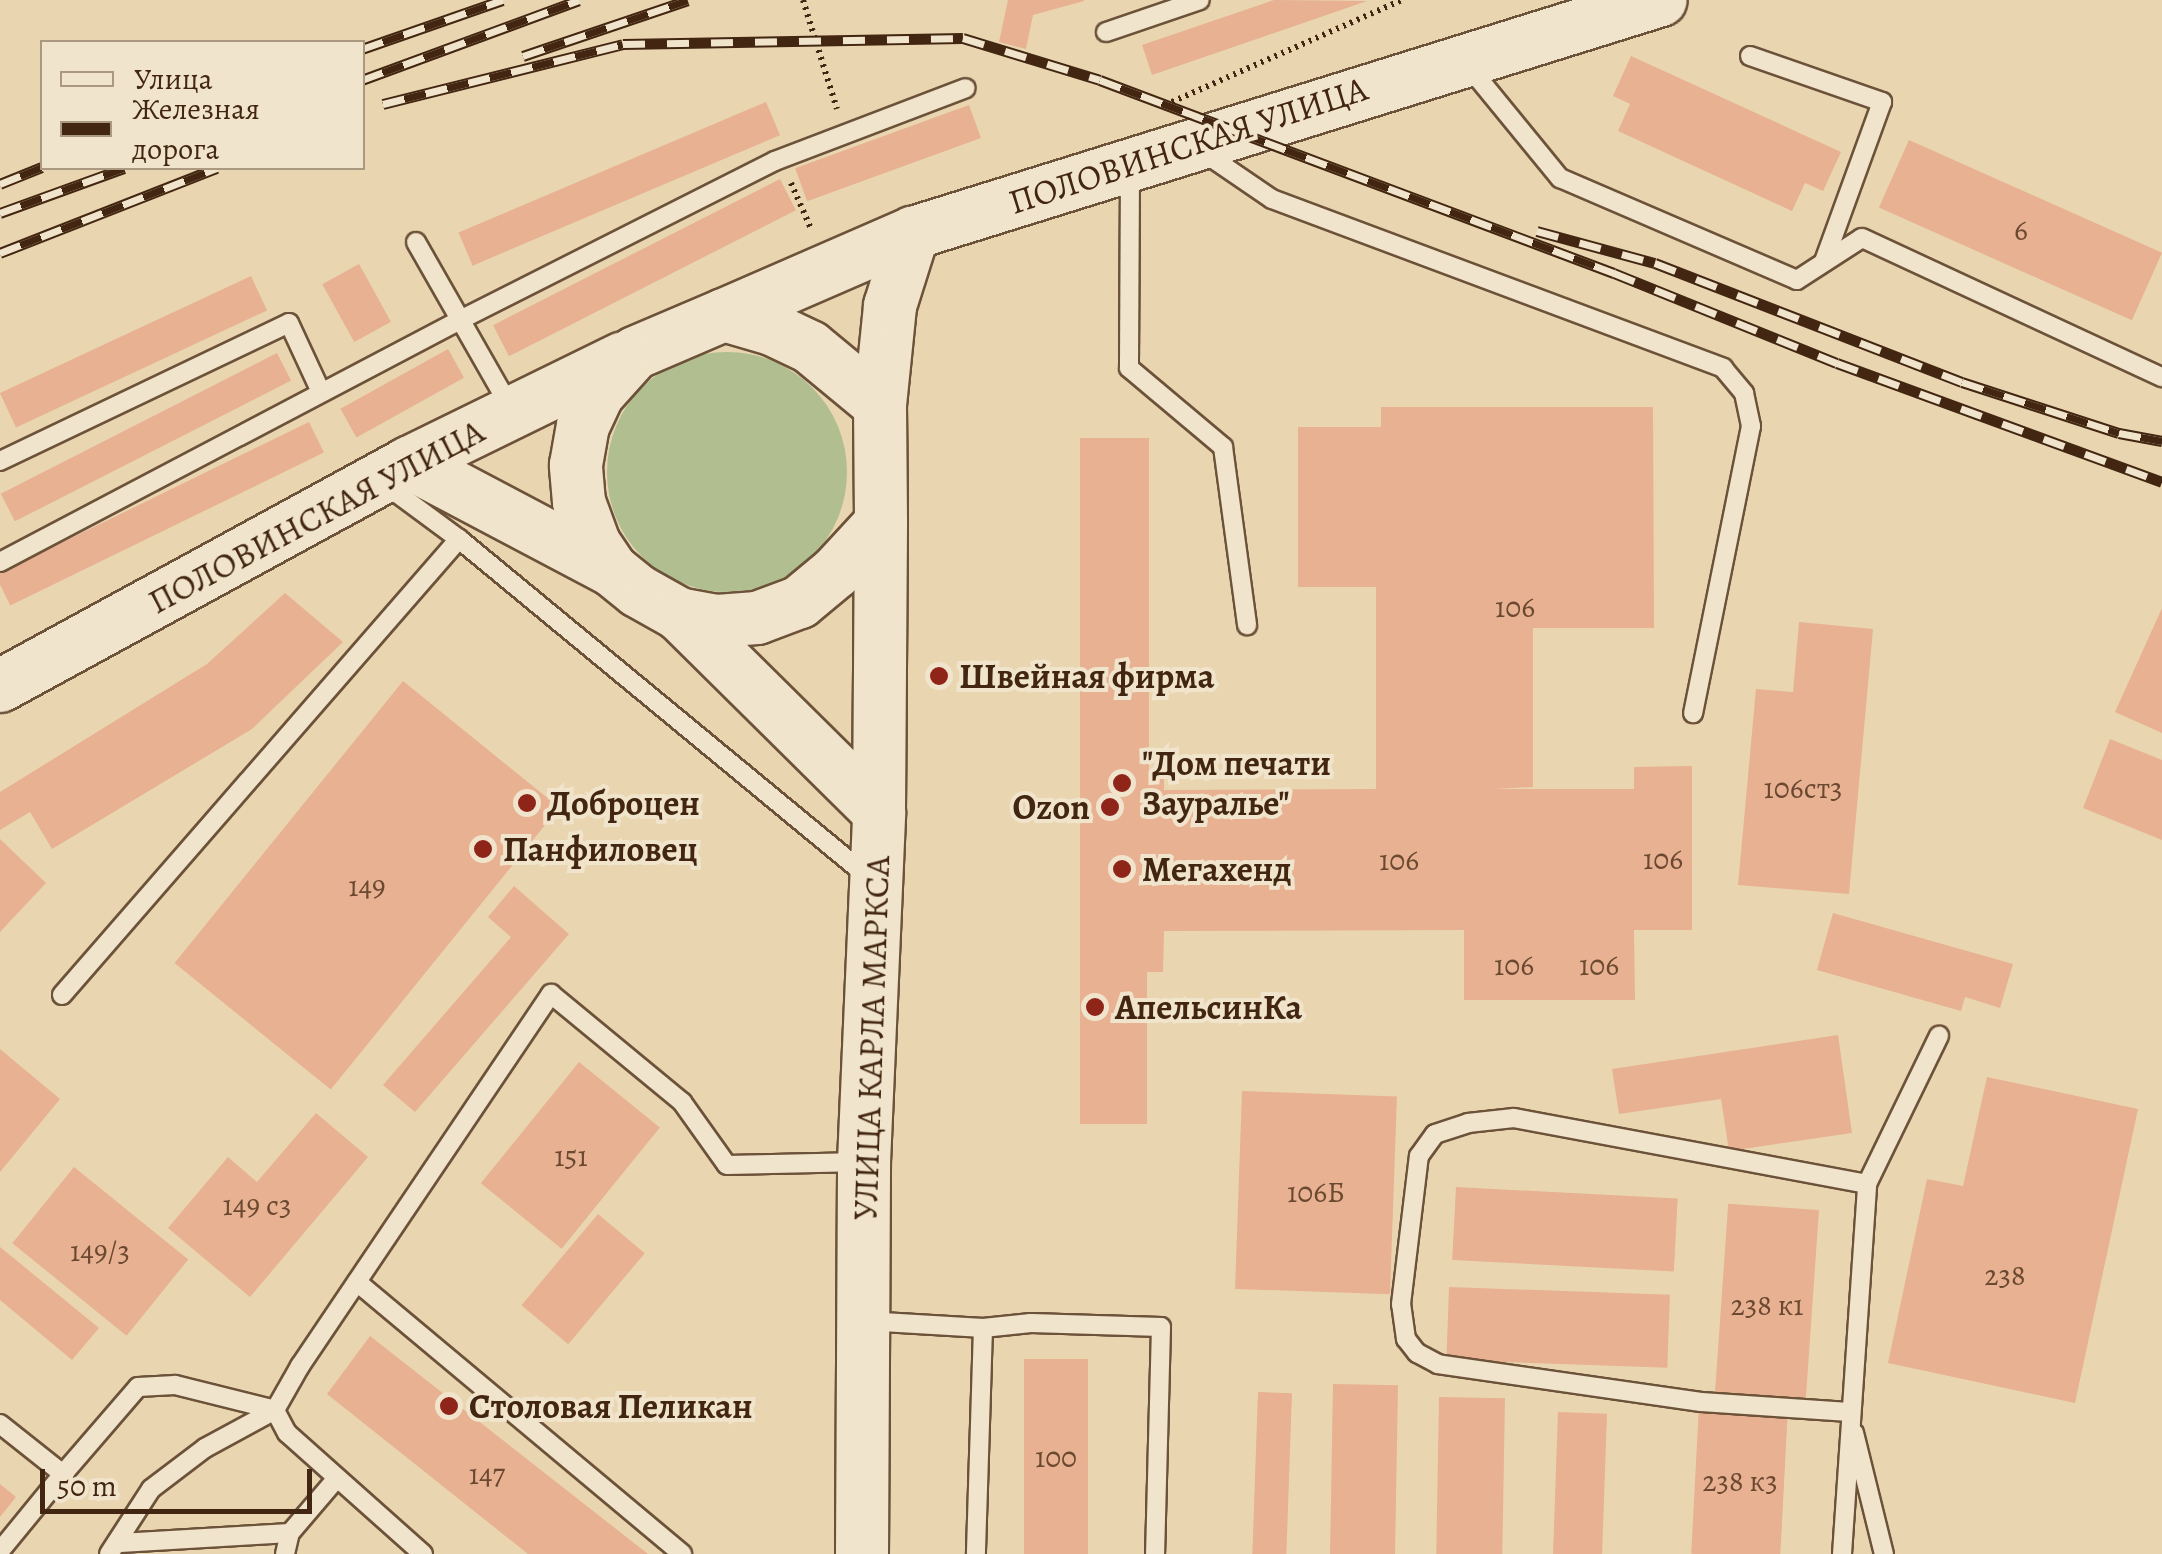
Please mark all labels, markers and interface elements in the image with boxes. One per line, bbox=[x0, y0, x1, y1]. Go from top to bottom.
legend bbox=[40, 40, 365, 170]
text: Улица bbox=[134, 59, 213, 99]
street label: ПОЛОВИНСКАЯ УЛИЦА bbox=[1003, 67, 1373, 223]
text: Железная дорога bbox=[132, 89, 260, 169]
house number: 6 bbox=[2014, 212, 2028, 248]
street label: ПОЛОВИНСКАЯ УЛИЦА bbox=[141, 410, 491, 622]
house number: 106 bbox=[1495, 589, 1535, 625]
place label: Швейная фирма bbox=[959, 655, 1214, 697]
marker: Швейная фирма bbox=[928, 665, 950, 687]
place label: "Дом печати Зауралье" bbox=[1142, 742, 1331, 824]
house number: 106ст3 bbox=[1764, 770, 1842, 806]
marker: "Дом печати Зауралье" bbox=[1111, 772, 1133, 794]
place label: Доброцен bbox=[547, 782, 700, 824]
place label: Ozon bbox=[1013, 786, 1090, 828]
marker: Доброцен bbox=[516, 792, 538, 814]
marker: Ozon bbox=[1099, 796, 1121, 818]
place label: Панфиловец bbox=[503, 828, 698, 870]
marker: Панфиловец bbox=[472, 838, 494, 860]
house number: 106 bbox=[1643, 841, 1683, 877]
house number: 106 bbox=[1379, 842, 1419, 878]
place label: Мегахенд bbox=[1142, 848, 1292, 890]
street label: УЛИЦА КАРЛА МАРКСА bbox=[844, 855, 898, 1221]
marker: Мегахенд bbox=[1111, 858, 1133, 880]
house number: 149 bbox=[348, 868, 386, 904]
house number: 106 bbox=[1494, 947, 1534, 983]
house number: 106 bbox=[1579, 947, 1619, 983]
place label: АпельсинКа bbox=[1115, 986, 1302, 1028]
marker: АпельсинКа bbox=[1084, 996, 1106, 1018]
house number: 151 bbox=[554, 1138, 588, 1174]
house number: 106Б bbox=[1287, 1174, 1345, 1210]
house number: 149 с3 bbox=[223, 1187, 291, 1223]
house number: 149/3 bbox=[70, 1233, 130, 1269]
house number: 238 bbox=[1984, 1257, 2026, 1293]
house number: 238 к1 bbox=[1730, 1287, 1804, 1323]
place label: Столовая Пеликан bbox=[469, 1385, 753, 1427]
marker: Столовая Пеликан bbox=[438, 1395, 460, 1417]
house number: 100 bbox=[1035, 1439, 1077, 1475]
scale bar bbox=[45, 1449, 318, 1511]
house number: 147 bbox=[469, 1456, 505, 1492]
house number: 238 к3 bbox=[1702, 1463, 1778, 1499]
text: 50 m bbox=[57, 1466, 117, 1506]

